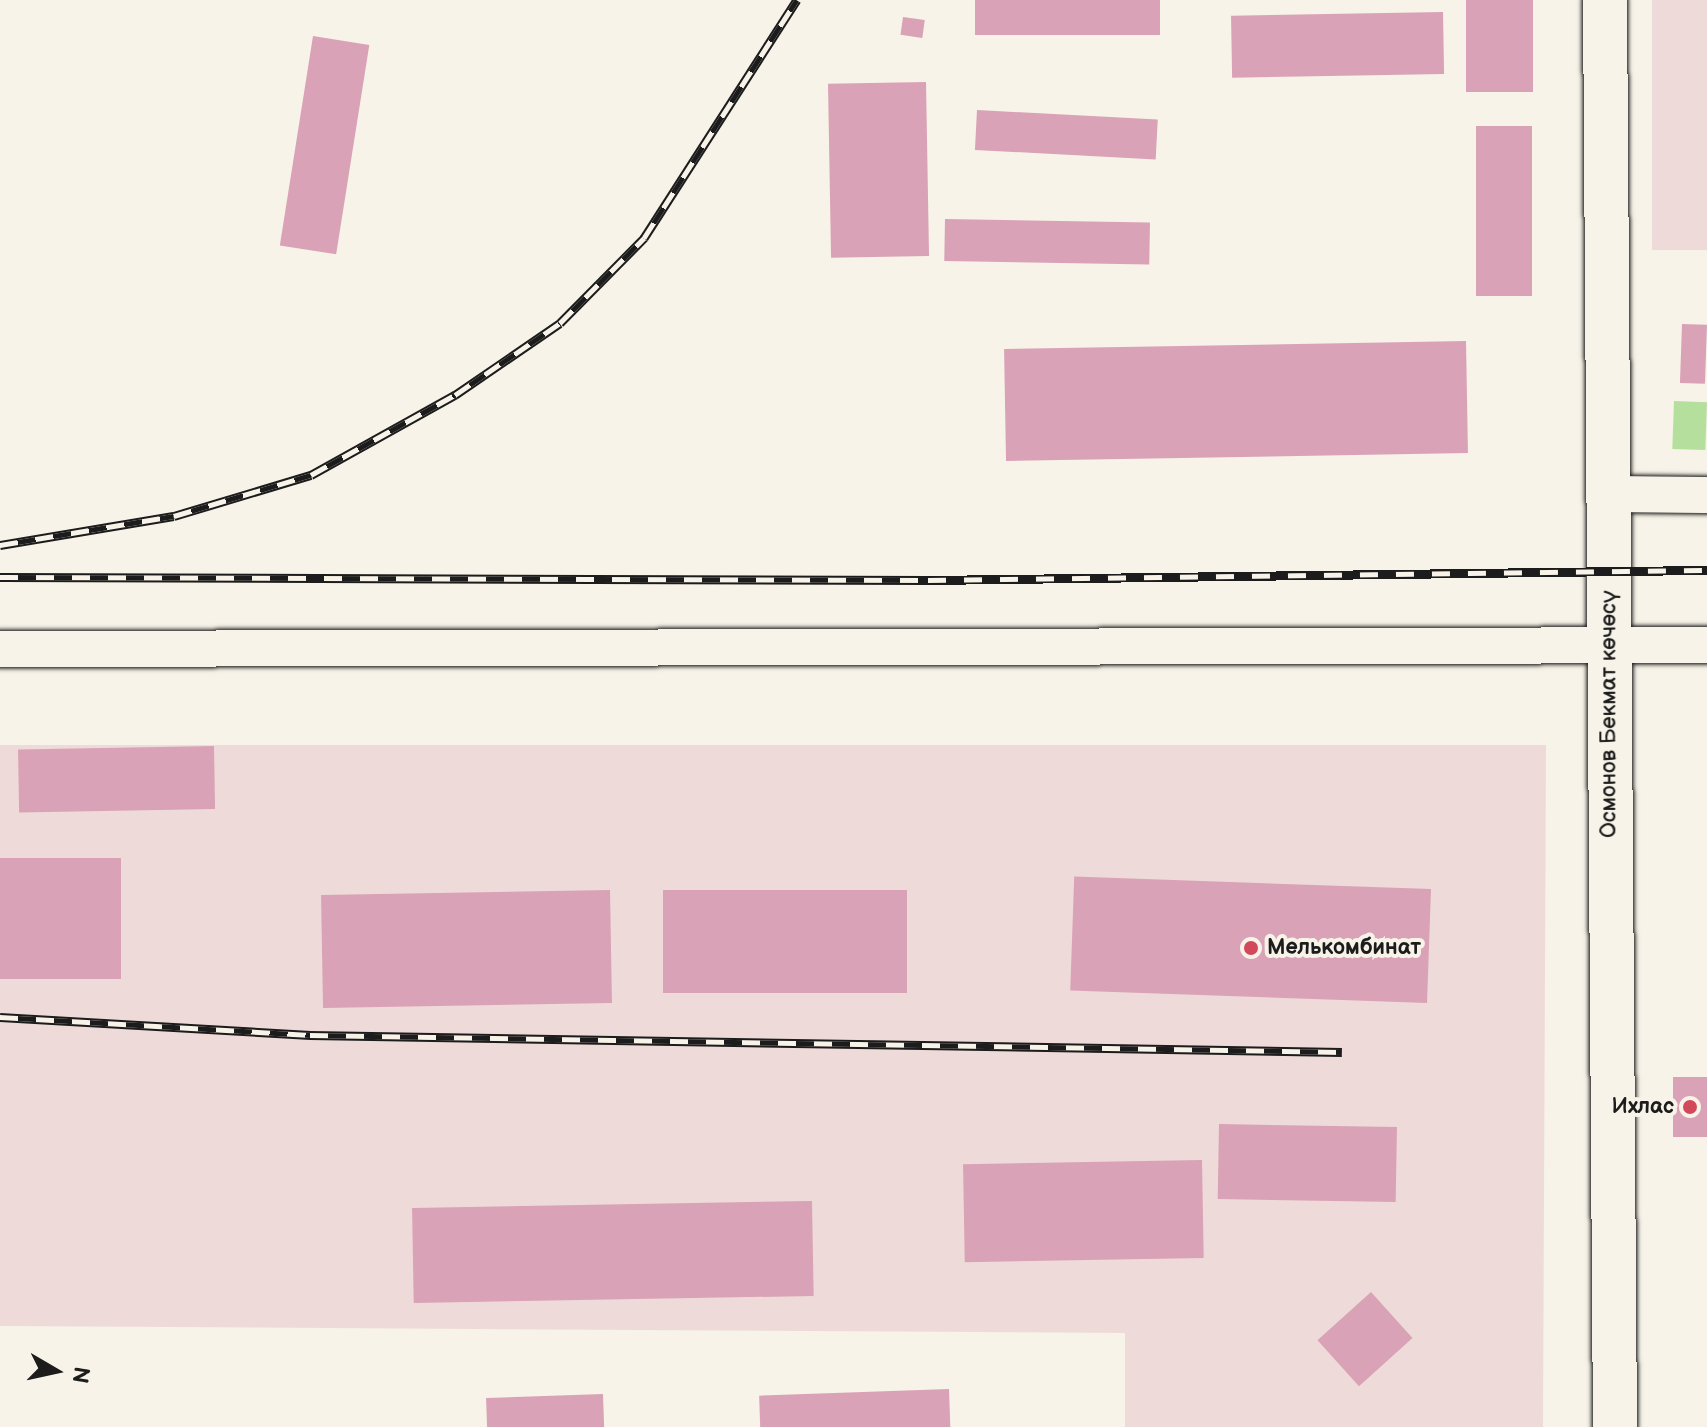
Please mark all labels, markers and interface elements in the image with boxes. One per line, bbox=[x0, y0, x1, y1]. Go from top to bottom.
street label: Осмонов Бекмат көчөсү bbox=[1596, 590, 1622, 838]
place label: Мелькомбинат bbox=[1267, 935, 1421, 961]
marker: Мелькомбинат bbox=[1242, 939, 1260, 957]
place label: Ихлас bbox=[1611, 1094, 1674, 1120]
marker: Ихлас bbox=[1681, 1098, 1699, 1116]
north arrow bbox=[16, 1331, 96, 1411]
text: N bbox=[66, 1365, 95, 1385]

